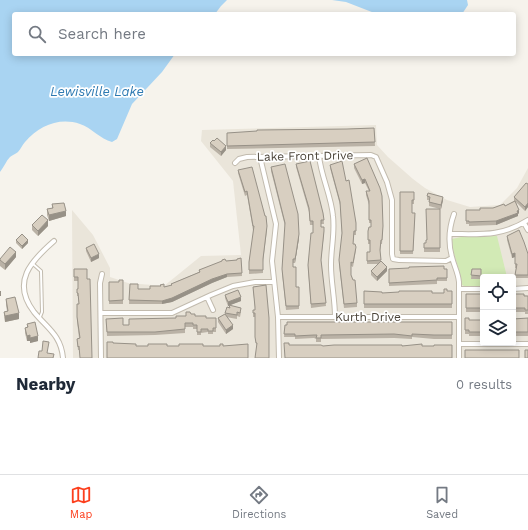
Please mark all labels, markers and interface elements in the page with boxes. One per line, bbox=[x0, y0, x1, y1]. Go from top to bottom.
search box bbox=[12, 12, 516, 56]
icon: search bbox=[26, 23, 48, 45]
text: Search here bbox=[58, 25, 146, 43]
water label: Lewisville Lake bbox=[50, 84, 144, 99]
street label: Lake Front Drive bbox=[257, 148, 353, 164]
map controls bbox=[480, 274, 516, 346]
button: locate bbox=[480, 274, 516, 310]
street label: Kurth Drive bbox=[335, 310, 401, 324]
button: layers bbox=[480, 310, 516, 346]
text: Nearby bbox=[16, 374, 75, 394]
text: 0 results bbox=[456, 377, 512, 392]
tab: Map bbox=[70, 484, 92, 521]
tab: Directions bbox=[232, 484, 286, 521]
tab: Saved bbox=[426, 484, 458, 521]

